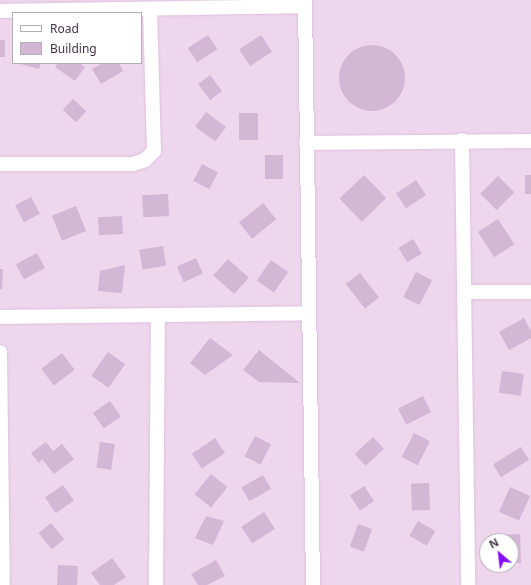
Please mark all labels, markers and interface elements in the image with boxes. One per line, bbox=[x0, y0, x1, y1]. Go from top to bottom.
legend bbox=[12, 12, 142, 64]
text: Road bbox=[50, 20, 79, 37]
text: Building bbox=[50, 40, 97, 57]
north arrow bbox=[479, 533, 519, 573]
text: N bbox=[486, 534, 501, 552]

